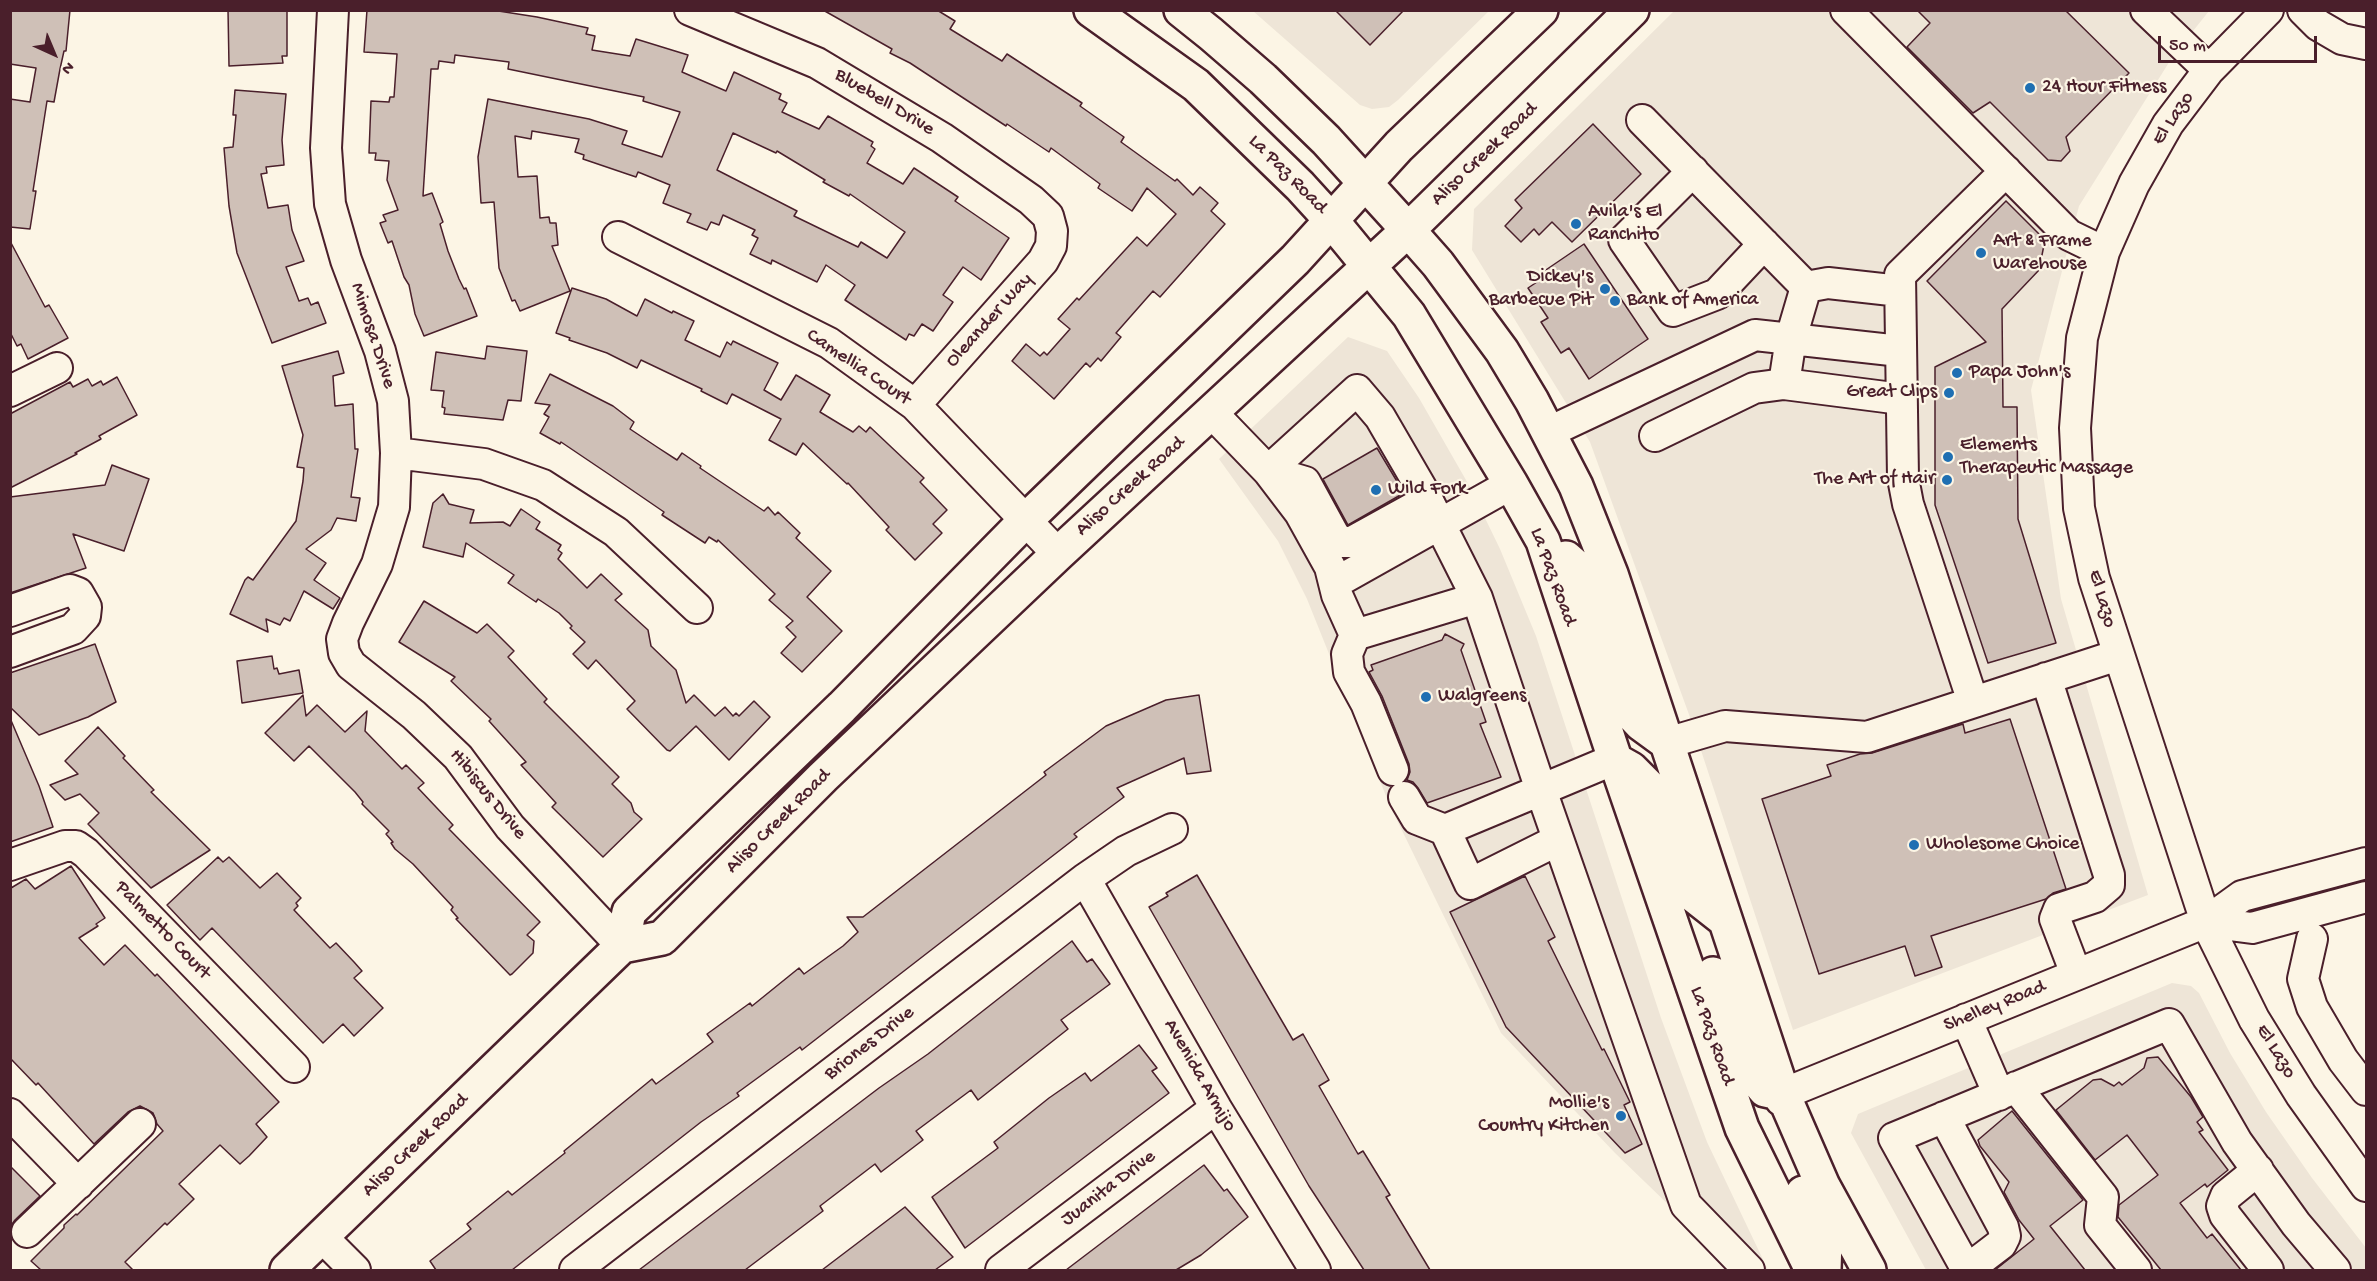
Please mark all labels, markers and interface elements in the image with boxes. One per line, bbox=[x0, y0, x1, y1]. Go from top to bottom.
north arrow bbox=[24, 24, 84, 84]
scale bar bbox=[2161, 24, 2320, 62]
text: 50 m bbox=[2169, 36, 2206, 57]
text: N bbox=[56, 57, 77, 78]
street label: Bluebell Drive bbox=[830, 64, 938, 142]
place label: 24 Hour Fitness bbox=[2042, 76, 2166, 100]
marker: 24 Hour Fitness bbox=[2023, 81, 2037, 95]
street label: El Lazo bbox=[2147, 88, 2201, 150]
street label: Aliso Creek Road bbox=[1427, 98, 1543, 212]
street label: La Paz Road bbox=[1242, 130, 1332, 220]
place label: Avila's El Ranchito bbox=[1588, 201, 1663, 248]
marker: Avila's El Ranchito bbox=[1569, 217, 1583, 231]
place label: Art & Frame Warehouse bbox=[1993, 230, 2092, 277]
marker: Art & Frame Warehouse bbox=[1974, 246, 1988, 260]
place label: Dickey's Barbecue Pit bbox=[1489, 266, 1593, 313]
street label: Oleander Way bbox=[941, 269, 1039, 373]
street label: Mimosa Drive bbox=[344, 280, 400, 392]
marker: Dickey's Barbecue Pit bbox=[1598, 282, 1612, 296]
place label: Bank of America bbox=[1627, 289, 1758, 313]
marker: Bank of America bbox=[1608, 294, 1622, 308]
street label: Camellia Court bbox=[801, 324, 915, 412]
place label: Papa John's bbox=[1969, 361, 2070, 385]
marker: Papa John's bbox=[1950, 366, 1964, 380]
place label: Great Clips bbox=[1846, 381, 1937, 405]
marker: Great Clips bbox=[1942, 386, 1956, 400]
street label: Aliso Creek Road bbox=[1071, 432, 1191, 542]
place label: Elements Therapeutic Massage bbox=[1960, 434, 2133, 481]
marker: Elements Therapeutic Massage bbox=[1941, 450, 1955, 464]
place label: The Art of Hair bbox=[1815, 468, 1935, 492]
marker: The Art of Hair bbox=[1940, 473, 1954, 487]
place label: Wild Fork bbox=[1388, 478, 1467, 502]
marker: Wild Fork bbox=[1369, 483, 1383, 497]
street label: La Paz Road bbox=[1523, 525, 1581, 629]
street label: El Lazo bbox=[2081, 567, 2121, 631]
place label: Walgreens bbox=[1438, 685, 1526, 709]
marker: Walgreens bbox=[1419, 690, 1433, 704]
street label: Hibiscus Drive bbox=[443, 745, 531, 845]
street label: Aliso Creek Road bbox=[721, 764, 837, 880]
place label: Wholesome Choice bbox=[1926, 833, 2079, 857]
marker: Wholesome Choice bbox=[1907, 838, 1921, 852]
street label: Palmetto Court bbox=[109, 876, 215, 986]
street label: Shelley Road bbox=[1941, 976, 2049, 1038]
street label: La Paz Road bbox=[1683, 984, 1739, 1088]
street label: Briones Drive bbox=[820, 1001, 920, 1087]
street label: Avenida Armijo bbox=[1157, 1015, 1241, 1137]
street label: El Lazo bbox=[2249, 1020, 2301, 1084]
street label: Aliso Creek Road bbox=[358, 1089, 474, 1203]
place label: Mollie's Country Kitchen bbox=[1478, 1092, 1609, 1139]
marker: Mollie's Country Kitchen bbox=[1614, 1109, 1628, 1123]
street label: Juanita Drive bbox=[1057, 1146, 1161, 1232]

